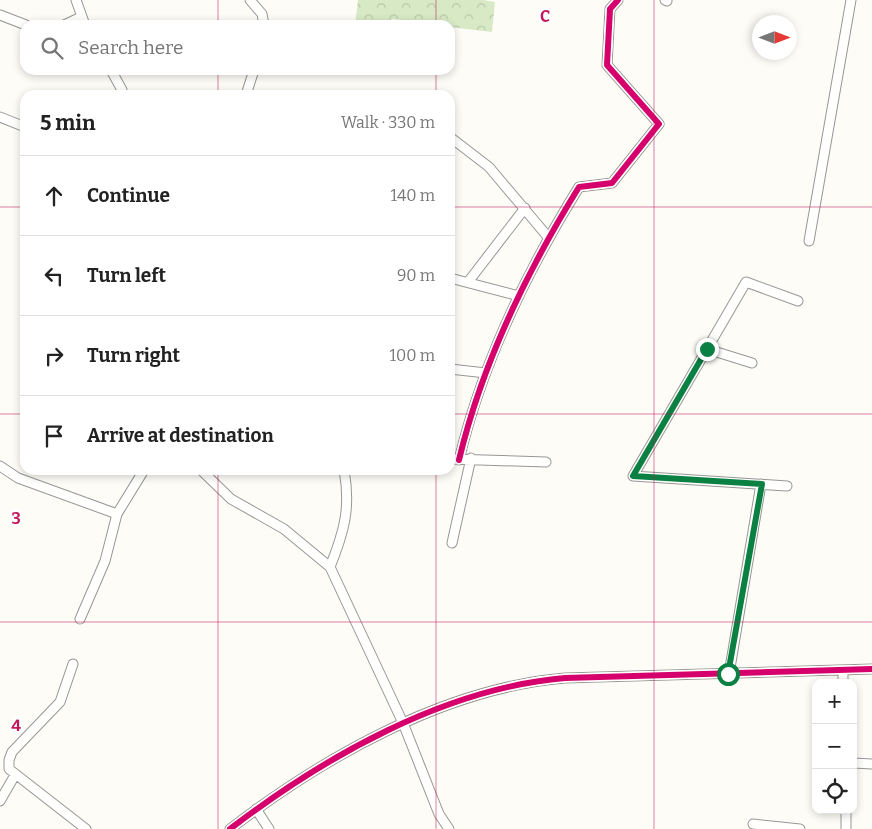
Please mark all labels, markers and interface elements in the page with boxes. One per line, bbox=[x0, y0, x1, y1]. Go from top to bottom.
text: C bbox=[540, 7, 550, 26]
north arrow bbox=[752, 15, 797, 60]
search box bbox=[20, 20, 455, 75]
icon: search bbox=[38, 34, 66, 62]
text: Search here bbox=[78, 36, 183, 59]
text: 5 min bbox=[40, 110, 96, 136]
text: Walk · 330 m bbox=[341, 113, 435, 132]
icon: ahead bbox=[40, 182, 68, 210]
text: Continue bbox=[87, 184, 170, 207]
text: 140 m bbox=[390, 186, 435, 205]
icon: left bbox=[40, 262, 68, 290]
text: Turn left bbox=[87, 264, 166, 287]
text: 90 m bbox=[397, 266, 435, 285]
route end bbox=[696, 338, 719, 361]
icon: right bbox=[40, 342, 68, 370]
text: Turn right bbox=[87, 344, 180, 367]
text: 100 m bbox=[390, 346, 435, 365]
icon: arrive bbox=[40, 422, 68, 450]
text: Arrive at destination bbox=[87, 424, 274, 447]
text: 3 bbox=[11, 509, 21, 528]
route start bbox=[717, 663, 740, 686]
map controls bbox=[812, 679, 857, 814]
button: + bbox=[812, 679, 857, 724]
text: 4 bbox=[11, 716, 21, 735]
button: − bbox=[812, 724, 857, 769]
button: locate bbox=[812, 769, 857, 814]

